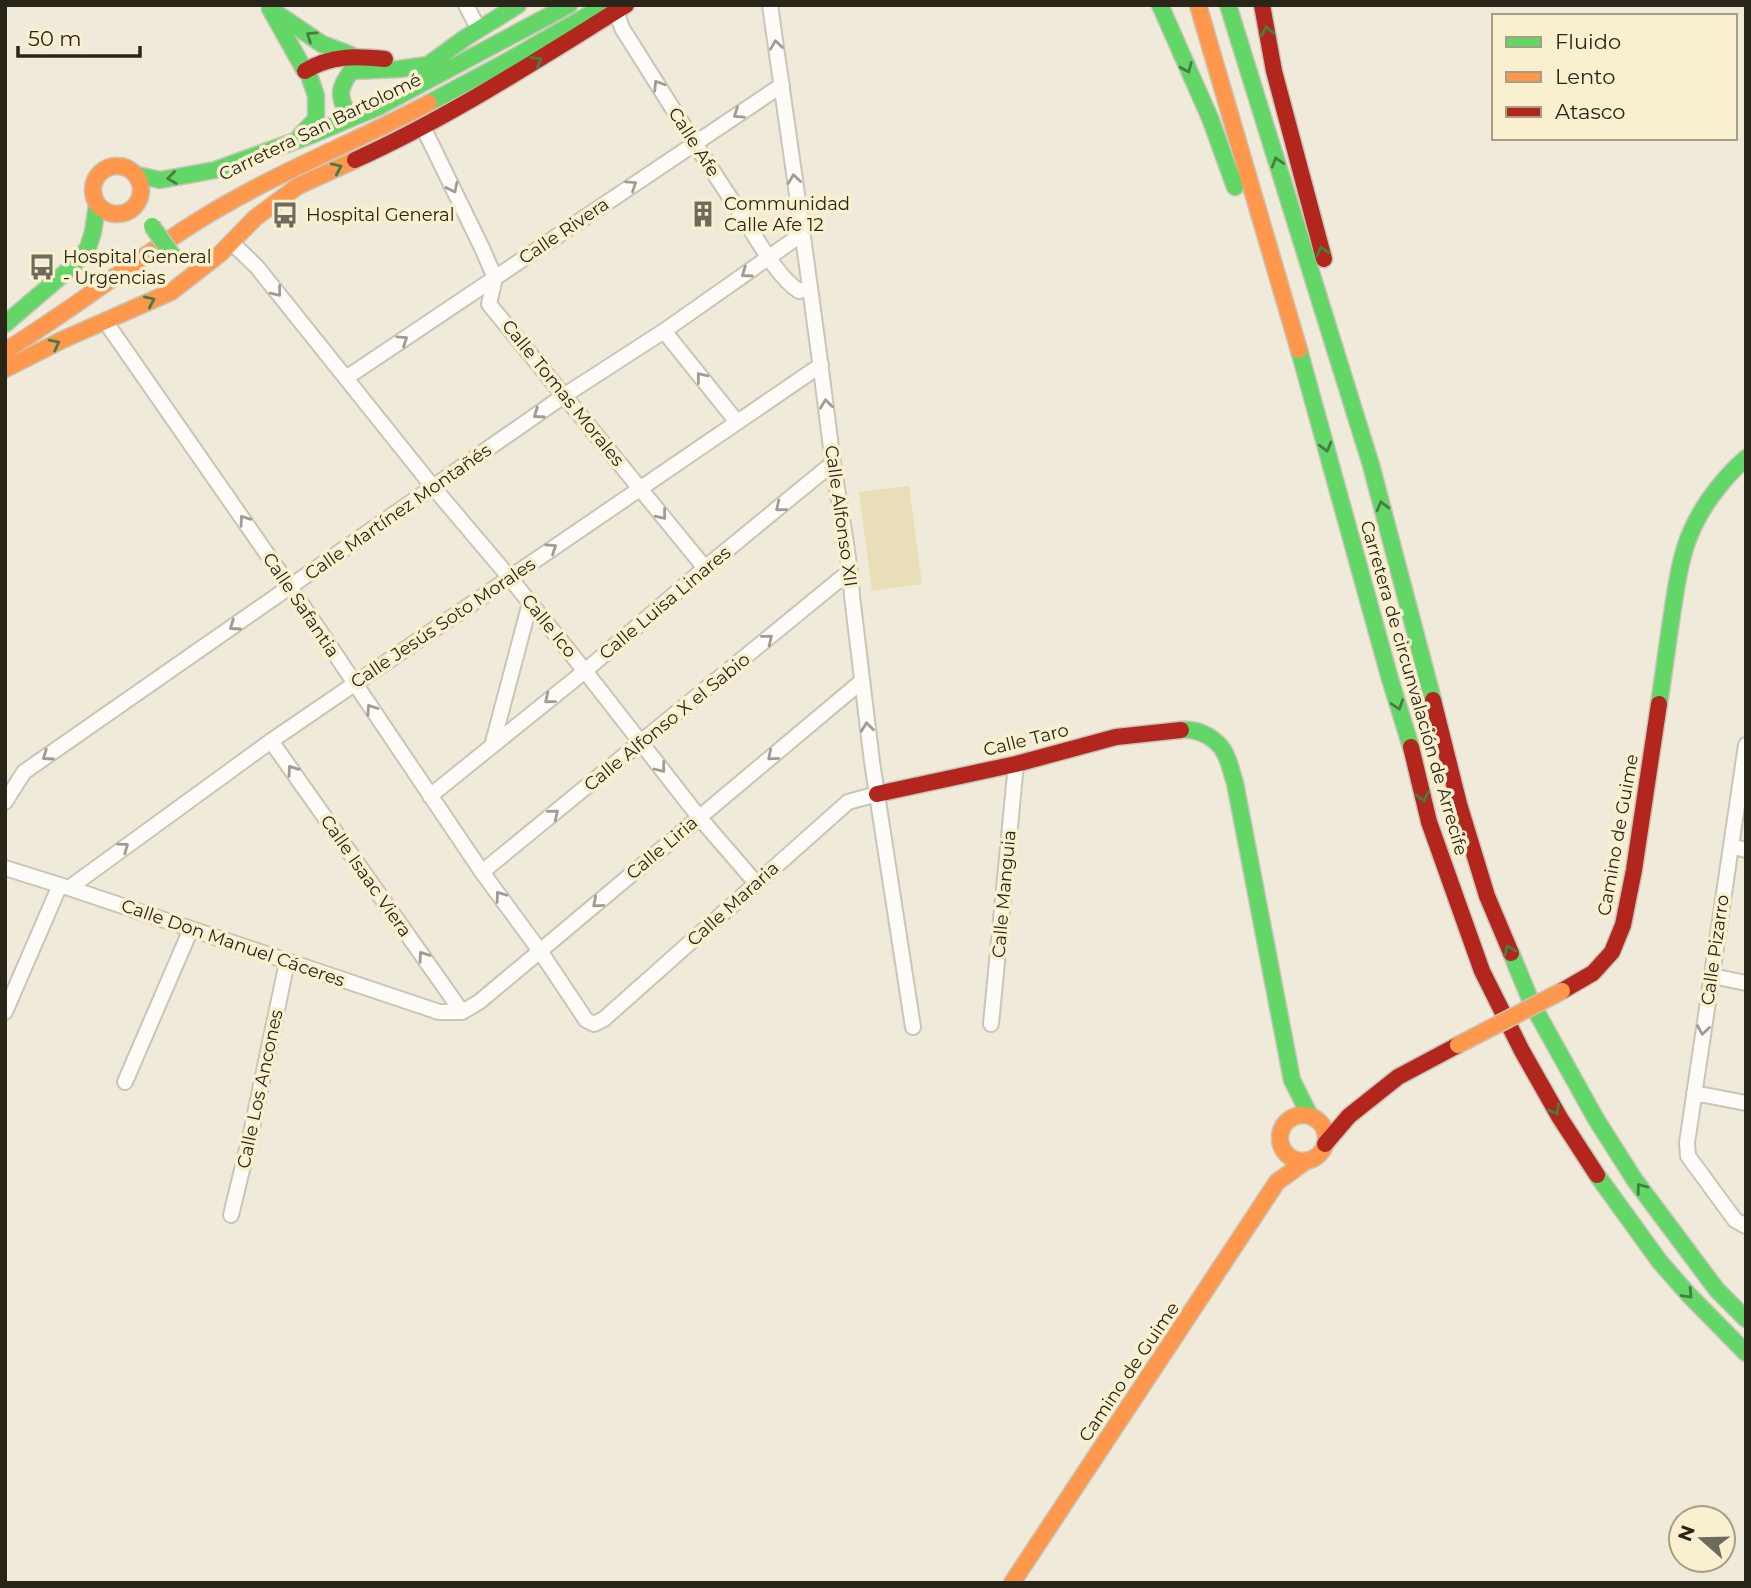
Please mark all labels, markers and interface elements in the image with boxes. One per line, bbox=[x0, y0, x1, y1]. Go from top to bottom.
scale bar bbox=[18, 14, 140, 58]
legend bbox=[1492, 14, 1737, 140]
one-way arrow bbox=[1260, 25, 1275, 37]
text: 50 m bbox=[28, 26, 82, 51]
text: Fluido bbox=[1555, 29, 1621, 54]
one-way arrow bbox=[306, 32, 319, 45]
one-way arrow bbox=[769, 39, 784, 51]
one-way arrow bbox=[530, 56, 543, 69]
one-way arrow bbox=[1179, 60, 1193, 73]
text: Lento bbox=[1555, 64, 1615, 89]
street label: Carretera San Bartolomé bbox=[215, 68, 425, 186]
one-way arrow bbox=[653, 80, 666, 93]
text: Atasco bbox=[1555, 99, 1626, 124]
street label: Calle Afe bbox=[663, 103, 725, 181]
one-way arrow bbox=[733, 105, 746, 118]
one-way arrow bbox=[1271, 156, 1286, 168]
one-way arrow bbox=[330, 162, 342, 176]
one-way arrow bbox=[166, 171, 177, 186]
one-way arrow bbox=[787, 173, 802, 185]
one-way arrow bbox=[445, 181, 459, 193]
one-way arrow bbox=[624, 181, 637, 193]
street label: Calle Rivera bbox=[515, 193, 613, 269]
place label: Communidad Calle Afe 12 bbox=[724, 193, 850, 236]
building icon: Communidad Calle Afe 12 bbox=[688, 199, 718, 229]
bus stop icon: Hospital General bbox=[270, 200, 300, 230]
place label: Hospital General bbox=[306, 204, 455, 226]
place label: Hospital General - Urgencias bbox=[63, 246, 212, 289]
one-way arrow bbox=[1316, 246, 1330, 258]
bus stop icon: Hospital General - Urgencias bbox=[27, 252, 57, 282]
one-way arrow bbox=[741, 265, 754, 277]
one-way arrow bbox=[269, 283, 281, 296]
one-way arrow bbox=[142, 295, 155, 309]
street label: Calle Tomas Morales bbox=[497, 315, 629, 471]
one-way arrow bbox=[395, 335, 408, 348]
one-way arrow bbox=[48, 338, 60, 352]
one-way arrow bbox=[696, 372, 709, 384]
one-way arrow bbox=[818, 398, 833, 410]
one-way arrow bbox=[532, 406, 545, 419]
street label: Calle Martínez Montañés bbox=[300, 439, 496, 585]
one-way arrow bbox=[1318, 441, 1332, 453]
street label: Calle Alfonso XII bbox=[820, 444, 862, 588]
one-way arrow bbox=[776, 498, 788, 511]
one-way arrow bbox=[1375, 500, 1390, 512]
one-way arrow bbox=[654, 508, 667, 520]
one-way arrow bbox=[240, 515, 252, 528]
street label: Carretera de circunvalación de Arrecife bbox=[1356, 518, 1472, 858]
street label: Calle Luisa Linares bbox=[595, 541, 735, 664]
one-way arrow bbox=[544, 544, 557, 556]
street label: Calle Safantia bbox=[258, 548, 344, 662]
street label: Calle Jesús Soto Morales bbox=[346, 553, 540, 693]
street label: Calle Ico bbox=[517, 590, 581, 662]
one-way arrow bbox=[229, 618, 242, 630]
one-way arrow bbox=[761, 634, 773, 647]
street label: Calle Alfonso X el Sabio bbox=[579, 648, 755, 796]
one-way arrow bbox=[545, 691, 557, 704]
one-way arrow bbox=[1390, 698, 1405, 710]
one-way arrow bbox=[366, 703, 379, 716]
street label: Calle Taro bbox=[981, 719, 1071, 761]
one-way arrow bbox=[860, 721, 875, 733]
one-way arrow bbox=[42, 748, 55, 760]
one-way arrow bbox=[767, 748, 779, 761]
street label: Camino de Guime bbox=[1593, 752, 1643, 918]
one-way arrow bbox=[653, 760, 665, 773]
one-way arrow bbox=[288, 765, 300, 778]
one-way arrow bbox=[1415, 791, 1429, 803]
one-way arrow bbox=[547, 809, 559, 822]
street label: Calle Isaac Viera bbox=[316, 811, 416, 941]
street label: Calle Liria bbox=[622, 812, 702, 884]
street label: Calle Manguia bbox=[987, 829, 1021, 959]
one-way arrow bbox=[117, 843, 129, 856]
street label: Calle Mararia bbox=[683, 857, 783, 951]
one-way arrow bbox=[496, 891, 508, 904]
street label: Calle Pizarro bbox=[1696, 893, 1734, 1007]
street label: Calle Don Manuel Cáceres bbox=[118, 894, 348, 992]
one-way arrow bbox=[593, 895, 606, 907]
one-way arrow bbox=[1504, 945, 1518, 957]
one-way arrow bbox=[419, 951, 431, 964]
street label: Calle Los Ancones bbox=[232, 1007, 288, 1170]
one-way arrow bbox=[1696, 1024, 1711, 1036]
one-way arrow bbox=[1547, 1103, 1560, 1116]
one-way arrow bbox=[1636, 1183, 1649, 1196]
one-way arrow bbox=[1680, 1286, 1693, 1299]
street label: Camino de Guime bbox=[1074, 1298, 1184, 1446]
north arrow bbox=[1667, 1504, 1737, 1574]
text: N bbox=[1673, 1522, 1700, 1545]

